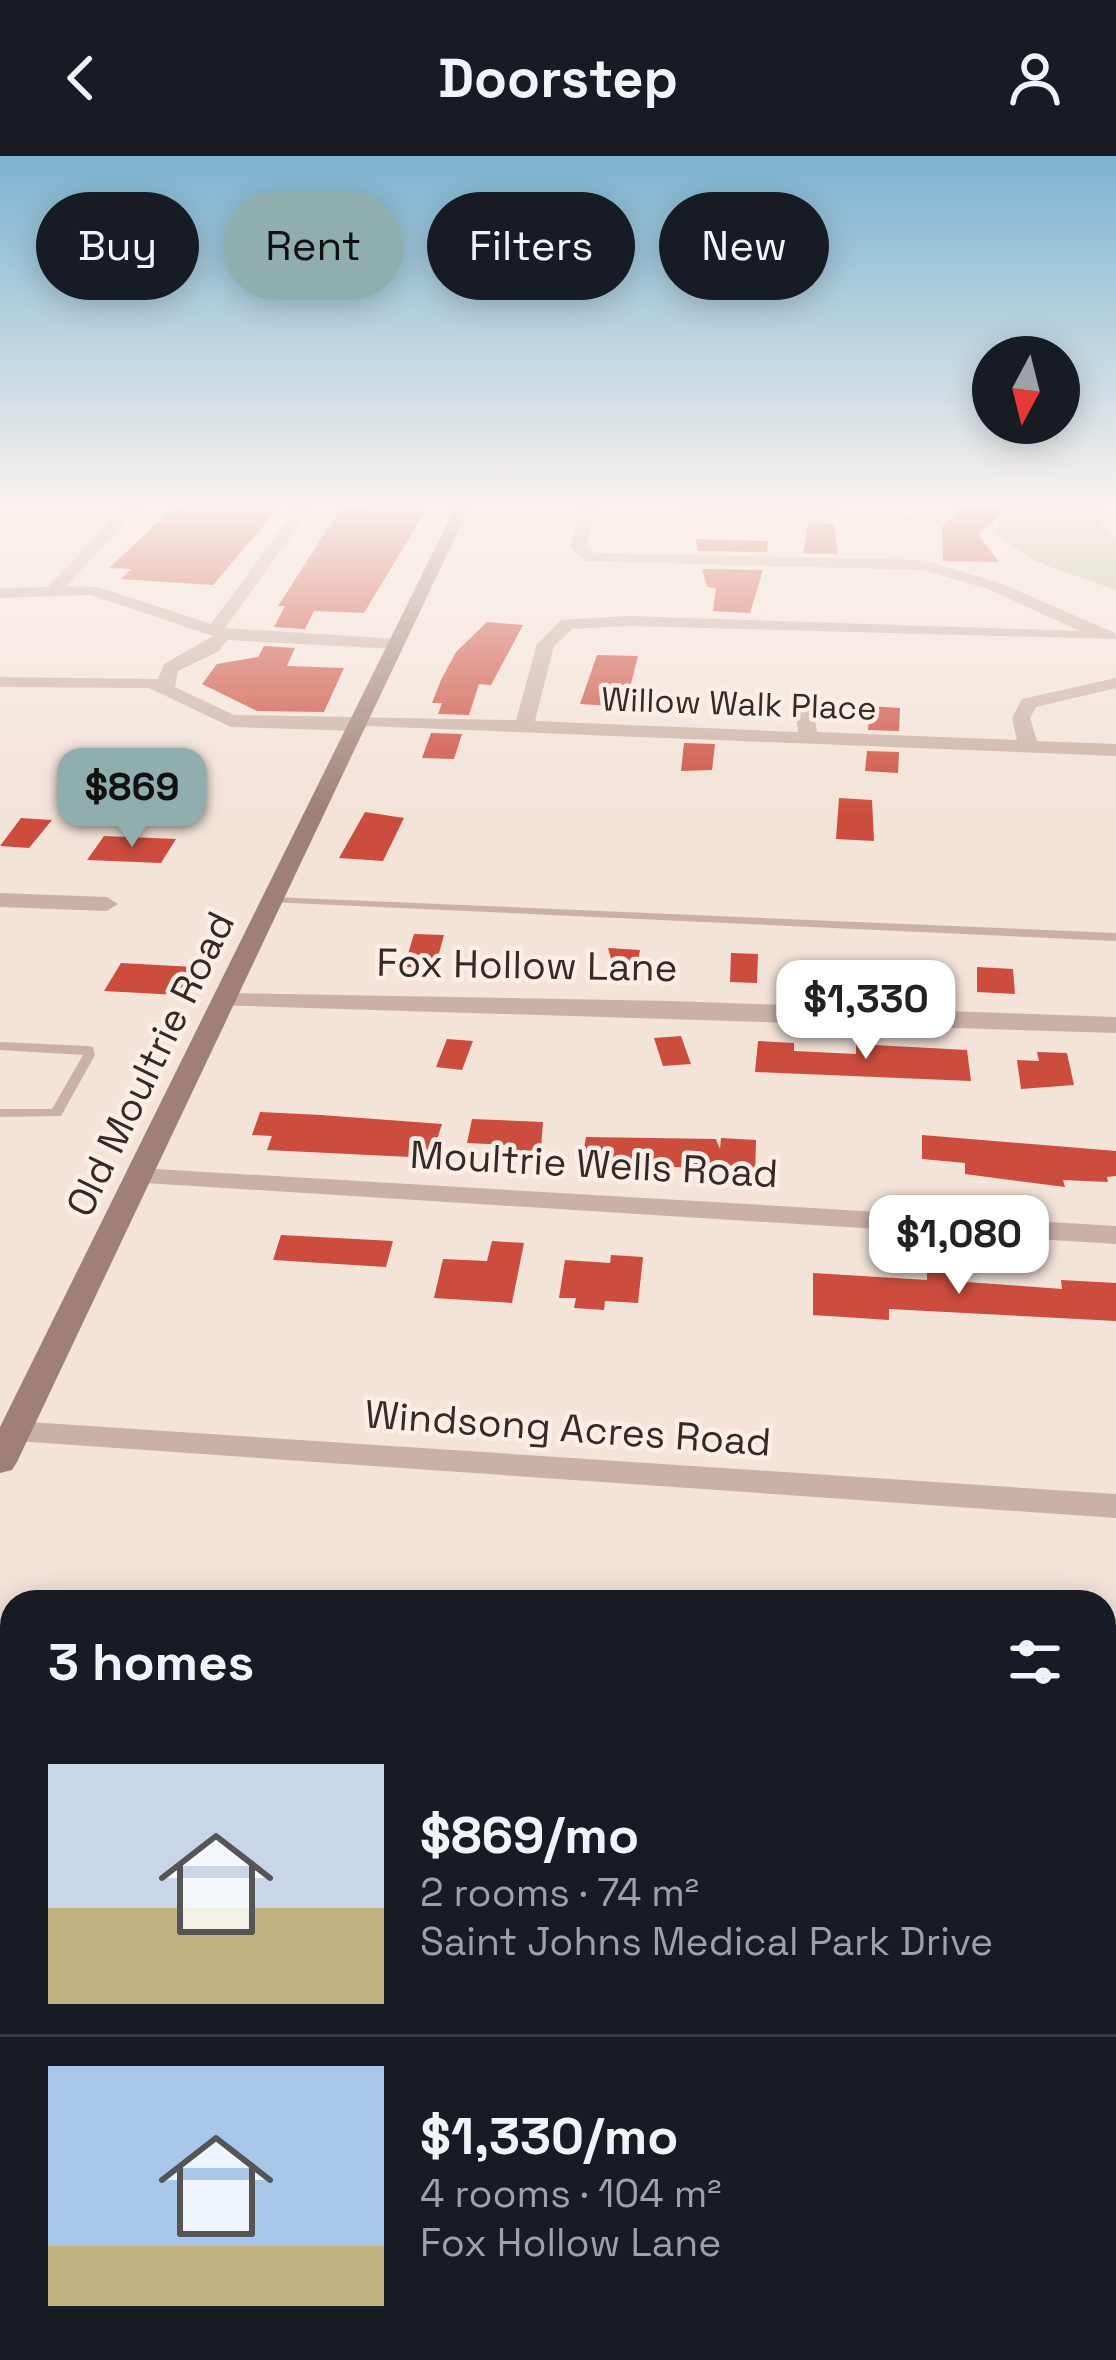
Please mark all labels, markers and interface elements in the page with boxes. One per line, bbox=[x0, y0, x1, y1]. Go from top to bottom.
text: Doorstep bbox=[438, 44, 678, 113]
icon: back bbox=[48, 45, 114, 111]
icon: person bbox=[1002, 45, 1068, 111]
chip: Buy bbox=[36, 192, 199, 300]
chip: Rent bbox=[223, 192, 403, 300]
chip: Filters bbox=[427, 192, 635, 300]
chip: New bbox=[659, 192, 829, 300]
north arrow bbox=[972, 336, 1080, 444]
map controls bbox=[972, 336, 1080, 444]
street label: Willow Walk Place bbox=[601, 678, 877, 730]
pin: $869 bbox=[61, 748, 203, 850]
text: $869 bbox=[84, 762, 180, 811]
street label: Old Moultrie Road bbox=[55, 904, 245, 1224]
street label: Fox Hollow Lane bbox=[376, 938, 678, 992]
pin: $1,330 bbox=[768, 960, 964, 1062]
text: $1,330 bbox=[803, 974, 929, 1023]
street label: Moultrie Wells Road bbox=[409, 1130, 779, 1198]
pin: $1,080 bbox=[861, 1195, 1057, 1297]
text: $1,080 bbox=[896, 1209, 1022, 1258]
street label: Windsong Acres Road bbox=[363, 1389, 773, 1467]
icon: filters bbox=[1002, 1629, 1068, 1695]
text: 3 homes bbox=[48, 1630, 254, 1695]
text: $869/mo bbox=[420, 1803, 639, 1868]
icon: home bbox=[144, 1812, 288, 1956]
text: 2 rooms · 74 m² bbox=[420, 1868, 699, 1917]
text: Saint Johns Medical Park Drive bbox=[420, 1917, 993, 1966]
text: $1,330/mo bbox=[420, 2104, 679, 2169]
icon: home bbox=[144, 2114, 288, 2258]
text: 4 rooms · 104 m² bbox=[420, 2169, 722, 2218]
text: Fox Hollow Lane bbox=[420, 2218, 721, 2267]

